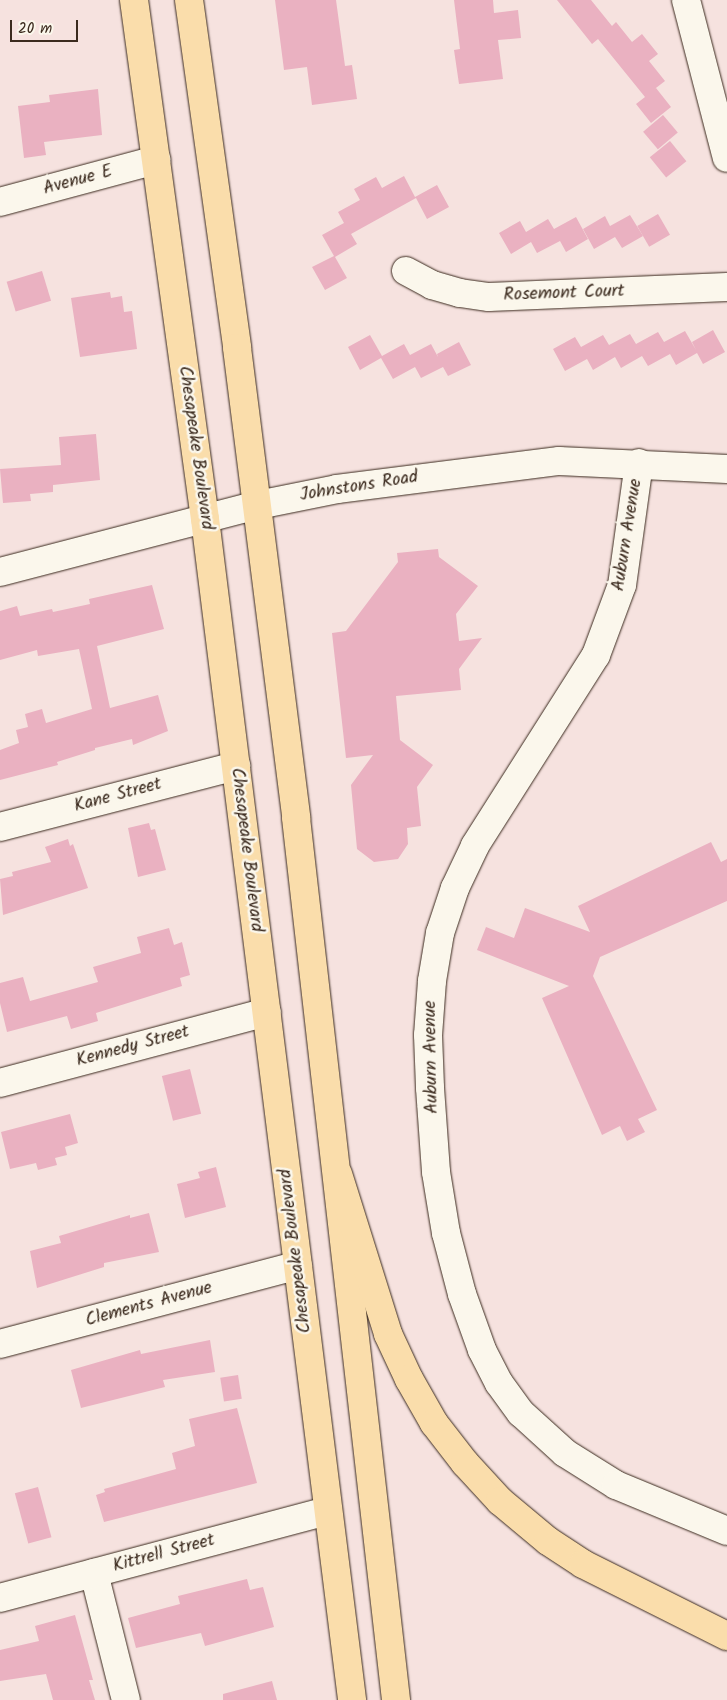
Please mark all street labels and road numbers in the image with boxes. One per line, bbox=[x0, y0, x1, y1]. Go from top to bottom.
street label: Avenue E bbox=[41, 161, 115, 201]
street label: Rosemont Court bbox=[503, 281, 625, 307]
street label: Chesapeake Boulevard bbox=[173, 365, 217, 531]
street label: Johnstons Road bbox=[298, 467, 420, 507]
street label: Auburn Avenue bbox=[608, 477, 648, 593]
street label: Chesapeake Boulevard bbox=[225, 767, 267, 933]
street label: Kane Street bbox=[72, 774, 164, 818]
street label: Auburn Avenue bbox=[420, 1000, 444, 1114]
street label: Kennedy Street bbox=[74, 1022, 192, 1072]
street label: Chesapeake Boulevard bbox=[275, 1168, 317, 1334]
street label: Clements Avenue bbox=[83, 1278, 215, 1332]
street label: Kittrell Street bbox=[111, 1530, 217, 1578]

